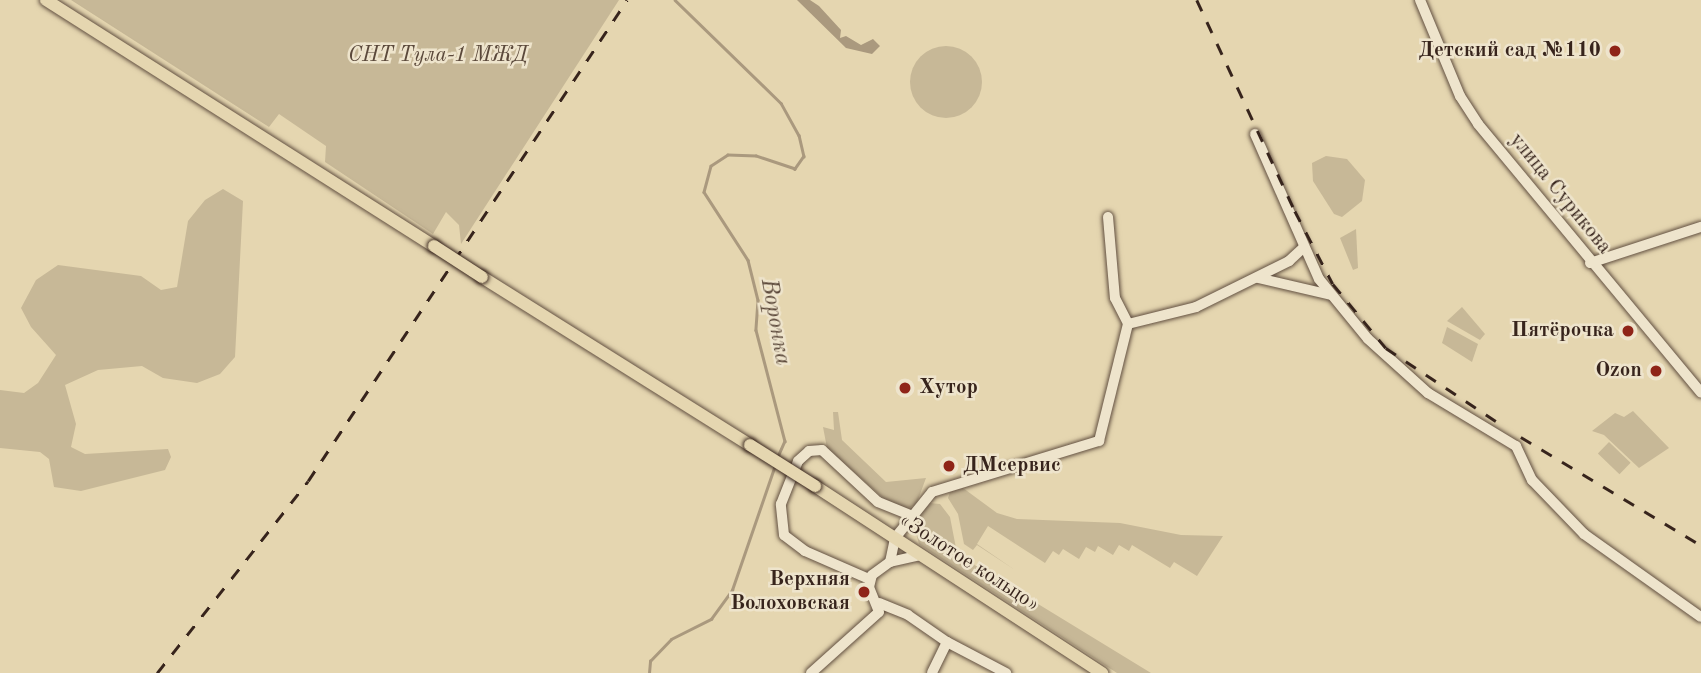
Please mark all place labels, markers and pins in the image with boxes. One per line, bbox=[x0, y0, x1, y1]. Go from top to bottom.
place label: Детский сад №110 bbox=[1418, 38, 1601, 64]
marker: Детский сад №110 bbox=[1607, 43, 1623, 59]
place label: Пятёрочка bbox=[1511, 318, 1614, 344]
marker: Пятёрочка bbox=[1620, 323, 1636, 339]
place label: Ozon bbox=[1595, 358, 1642, 384]
marker: Ozon bbox=[1648, 363, 1664, 379]
place label: Хутор bbox=[919, 375, 978, 401]
marker: Хутор bbox=[897, 380, 913, 396]
place label: ДМсервис bbox=[963, 453, 1061, 479]
marker: ДМсервис bbox=[941, 458, 957, 474]
place label: Верхняя Волоховская bbox=[730, 567, 850, 617]
marker: Верхняя Волоховская bbox=[856, 584, 872, 600]

